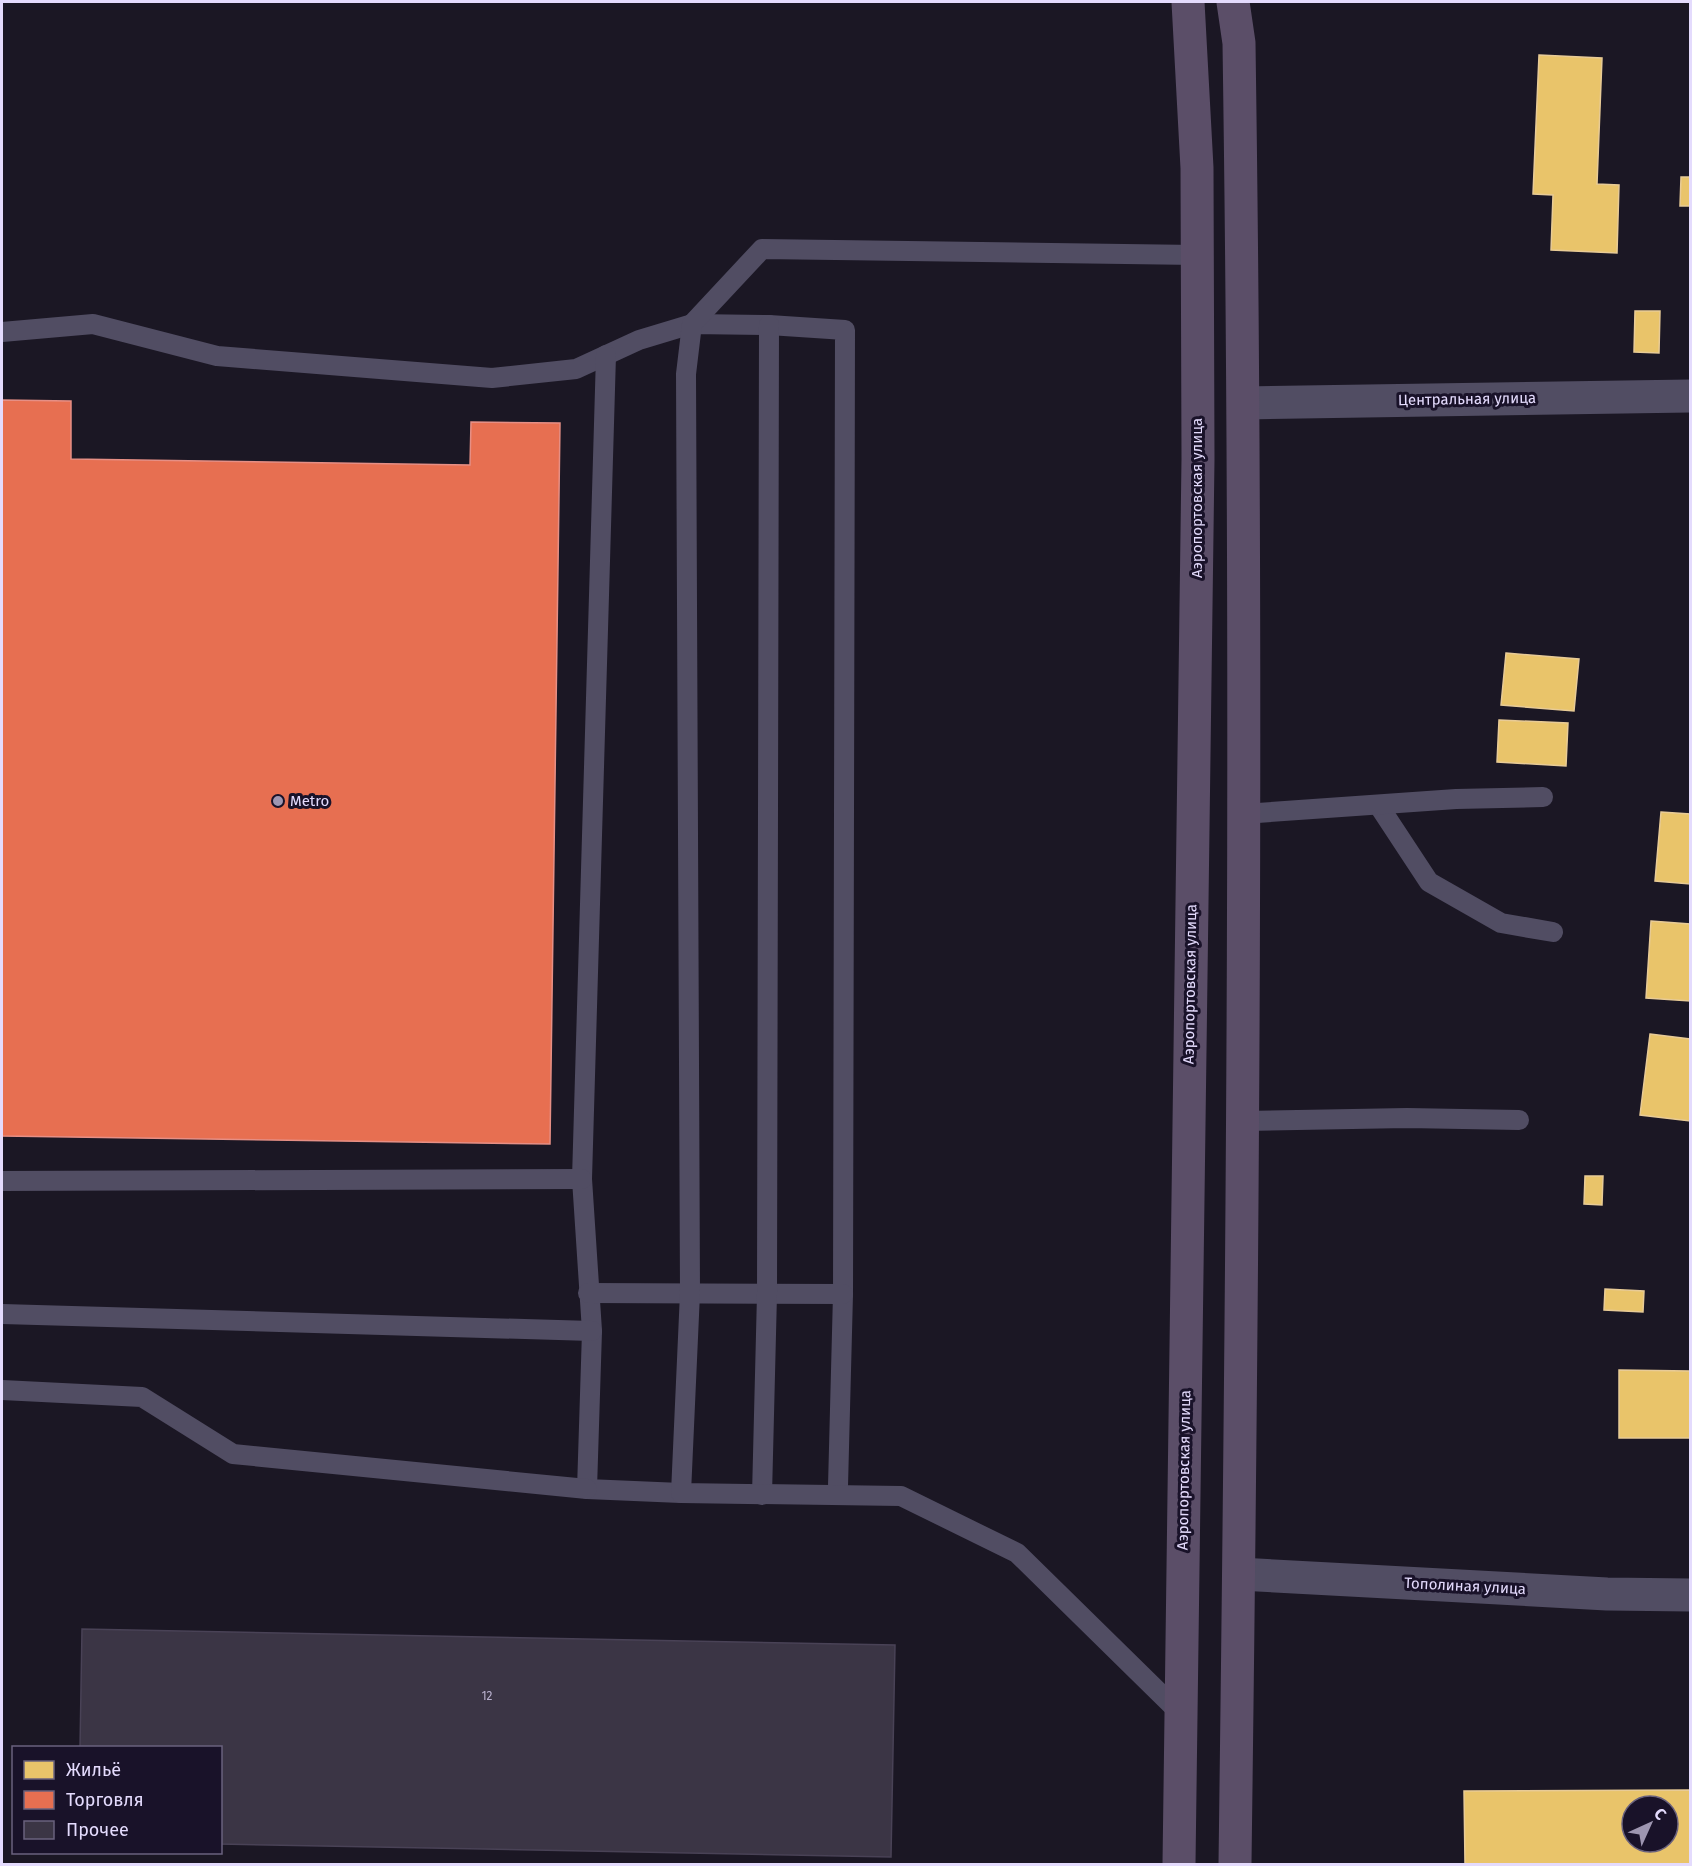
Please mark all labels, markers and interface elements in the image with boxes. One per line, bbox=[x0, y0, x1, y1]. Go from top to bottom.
street label: Центральная улица bbox=[1398, 389, 1536, 409]
street label: Аэропортовская улица bbox=[1188, 418, 1206, 578]
place label: Metro bbox=[290, 792, 329, 810]
marker: Metro bbox=[271, 794, 285, 808]
street label: Аэропортовская улица bbox=[1180, 904, 1200, 1064]
street label: Аэропортовская улица bbox=[1174, 1390, 1194, 1550]
street label: Тополиная улица bbox=[1404, 1574, 1526, 1598]
house number: 12 bbox=[481, 1689, 493, 1703]
legend bbox=[12, 1746, 222, 1854]
text: Жильё bbox=[66, 1759, 121, 1781]
text: Торговля bbox=[66, 1789, 144, 1811]
north arrow bbox=[1620, 1794, 1680, 1854]
text: С bbox=[1650, 1804, 1671, 1824]
text: Прочее bbox=[66, 1819, 129, 1841]

